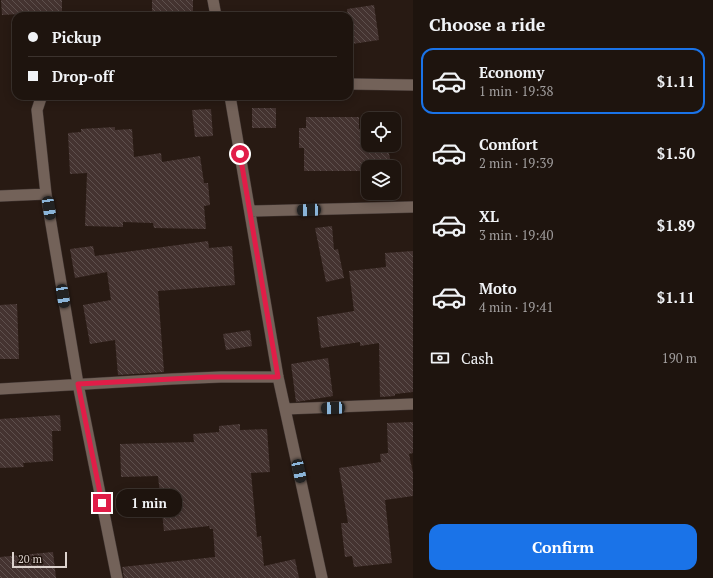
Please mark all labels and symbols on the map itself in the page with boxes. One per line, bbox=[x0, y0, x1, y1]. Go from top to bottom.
route start bbox=[231, 145, 249, 163]
car bbox=[41, 195, 57, 221]
car bbox=[297, 204, 321, 216]
car bbox=[55, 283, 71, 309]
car bbox=[321, 402, 345, 414]
car bbox=[291, 458, 307, 484]
callout: 1 min bbox=[116, 489, 182, 517]
route end bbox=[93, 494, 111, 512]
scale bar bbox=[12, 550, 67, 569]

